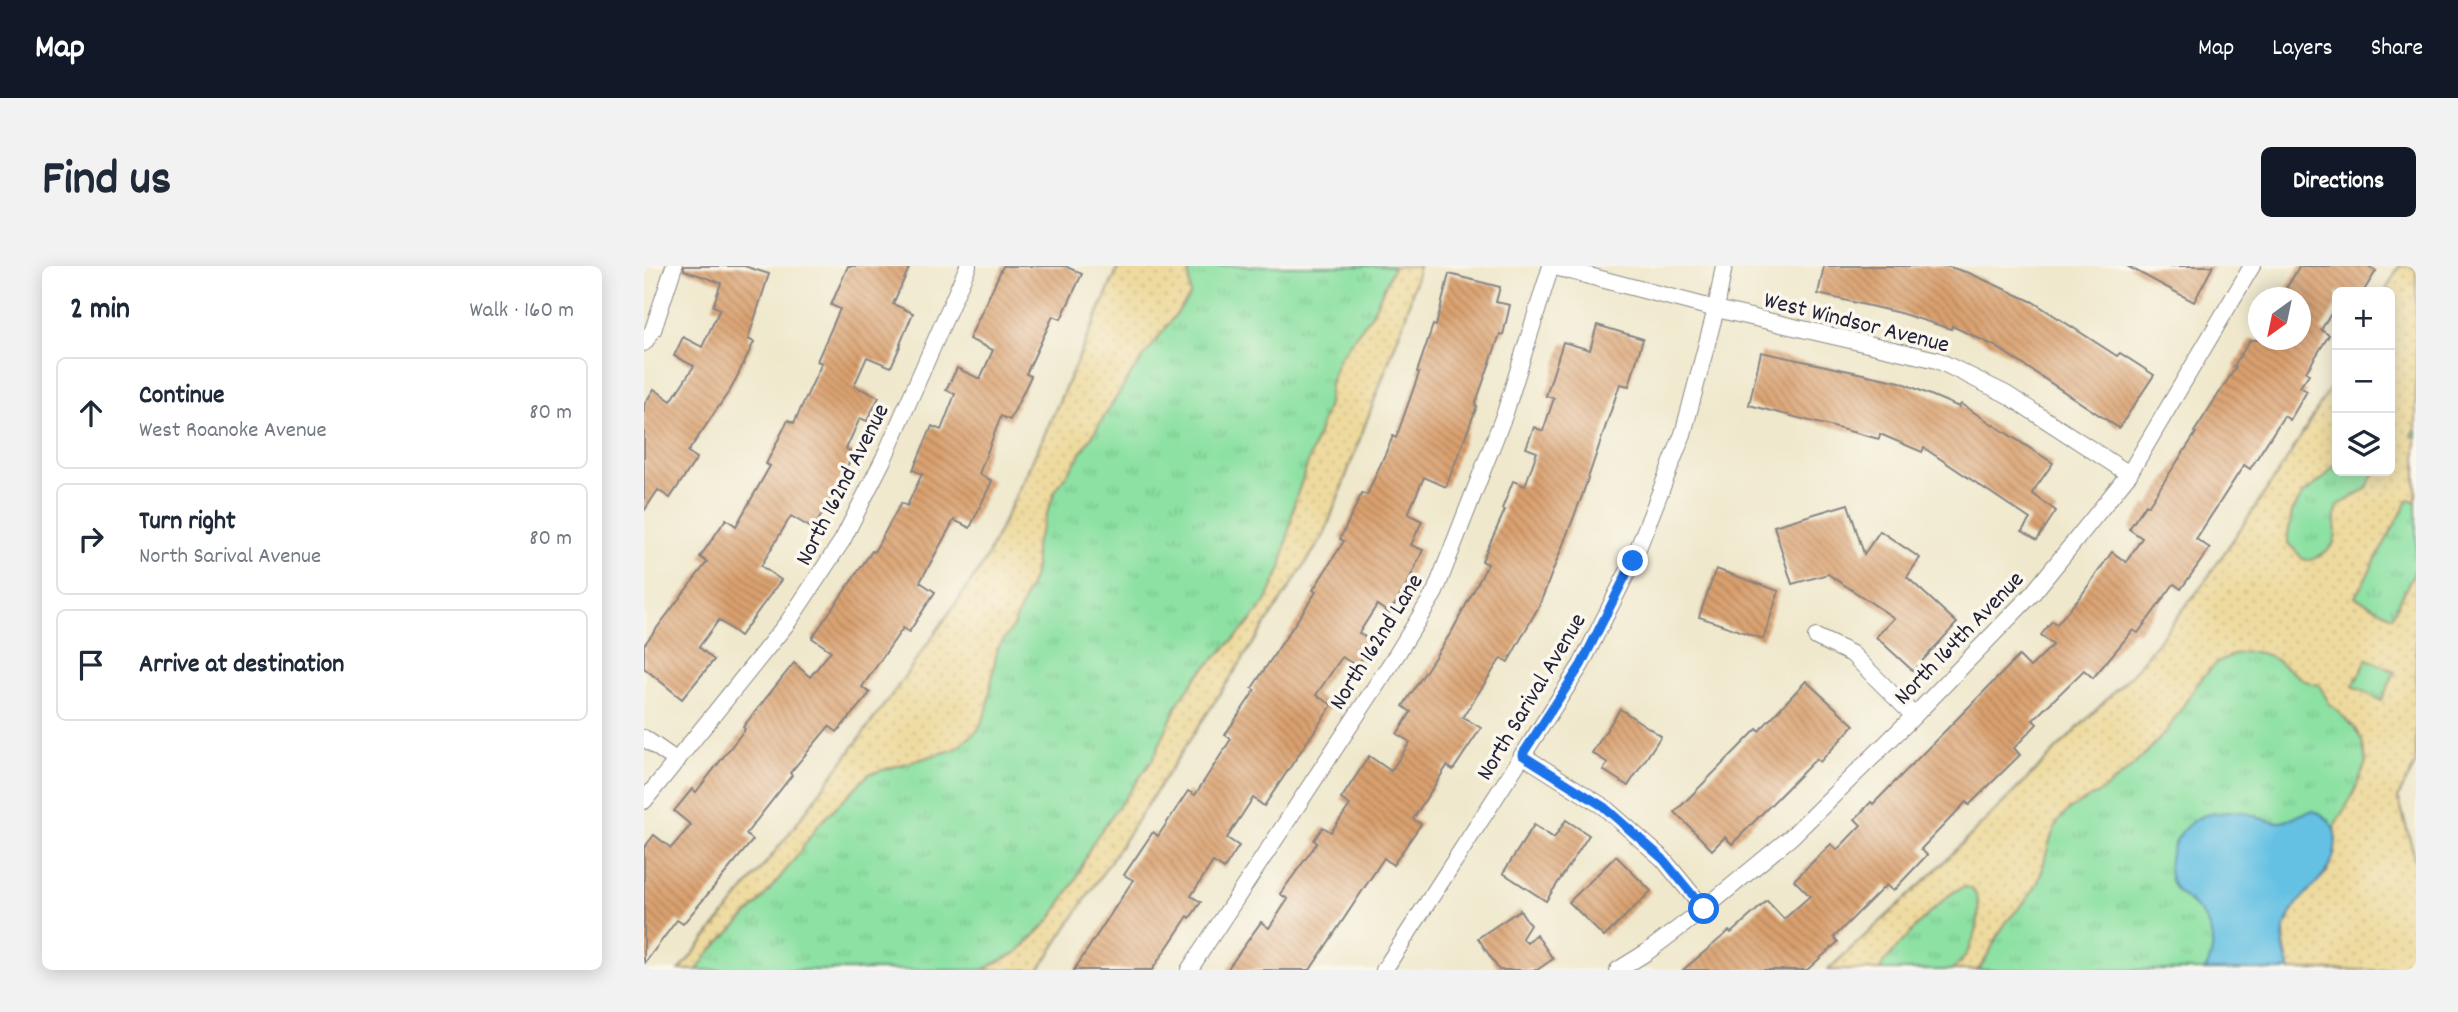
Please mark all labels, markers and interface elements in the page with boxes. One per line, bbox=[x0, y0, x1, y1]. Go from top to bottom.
text: Map bbox=[35, 26, 85, 73]
text: Map bbox=[2198, 32, 2234, 66]
text: Layers bbox=[2272, 32, 2333, 66]
text: Share bbox=[2371, 32, 2423, 66]
text: Find us bbox=[42, 147, 171, 217]
button: Directions bbox=[2261, 147, 2416, 217]
street label: West Windsor Avenue bbox=[1760, 284, 1953, 363]
north arrow bbox=[2248, 287, 2311, 350]
map controls bbox=[2332, 287, 2395, 476]
button: + bbox=[2332, 287, 2395, 350]
text: 2 min bbox=[70, 290, 130, 333]
text: Walk · 160 m bbox=[469, 295, 574, 328]
button: − bbox=[2332, 350, 2395, 413]
text: Continue bbox=[139, 378, 224, 415]
icon: ahead bbox=[72, 394, 110, 432]
text: 80 m bbox=[529, 397, 572, 430]
street label: North 162nd Avenue bbox=[788, 398, 899, 572]
button: layers bbox=[2332, 413, 2395, 476]
text: West Roanoke Avenue bbox=[139, 415, 327, 448]
text: Turn right bbox=[139, 504, 236, 541]
icon: right bbox=[72, 520, 110, 558]
text: 80 m bbox=[529, 523, 572, 556]
text: North Sarival Avenue bbox=[139, 541, 321, 574]
route end bbox=[1617, 545, 1648, 576]
street label: North 164th Avenue bbox=[1887, 564, 2033, 714]
street label: North 162nd Lane bbox=[1322, 568, 1433, 717]
street label: North Sarival Avenue bbox=[1469, 607, 1596, 788]
icon: arrive bbox=[72, 646, 110, 684]
text: Arrive at destination bbox=[139, 647, 344, 684]
route start bbox=[1688, 893, 1719, 924]

